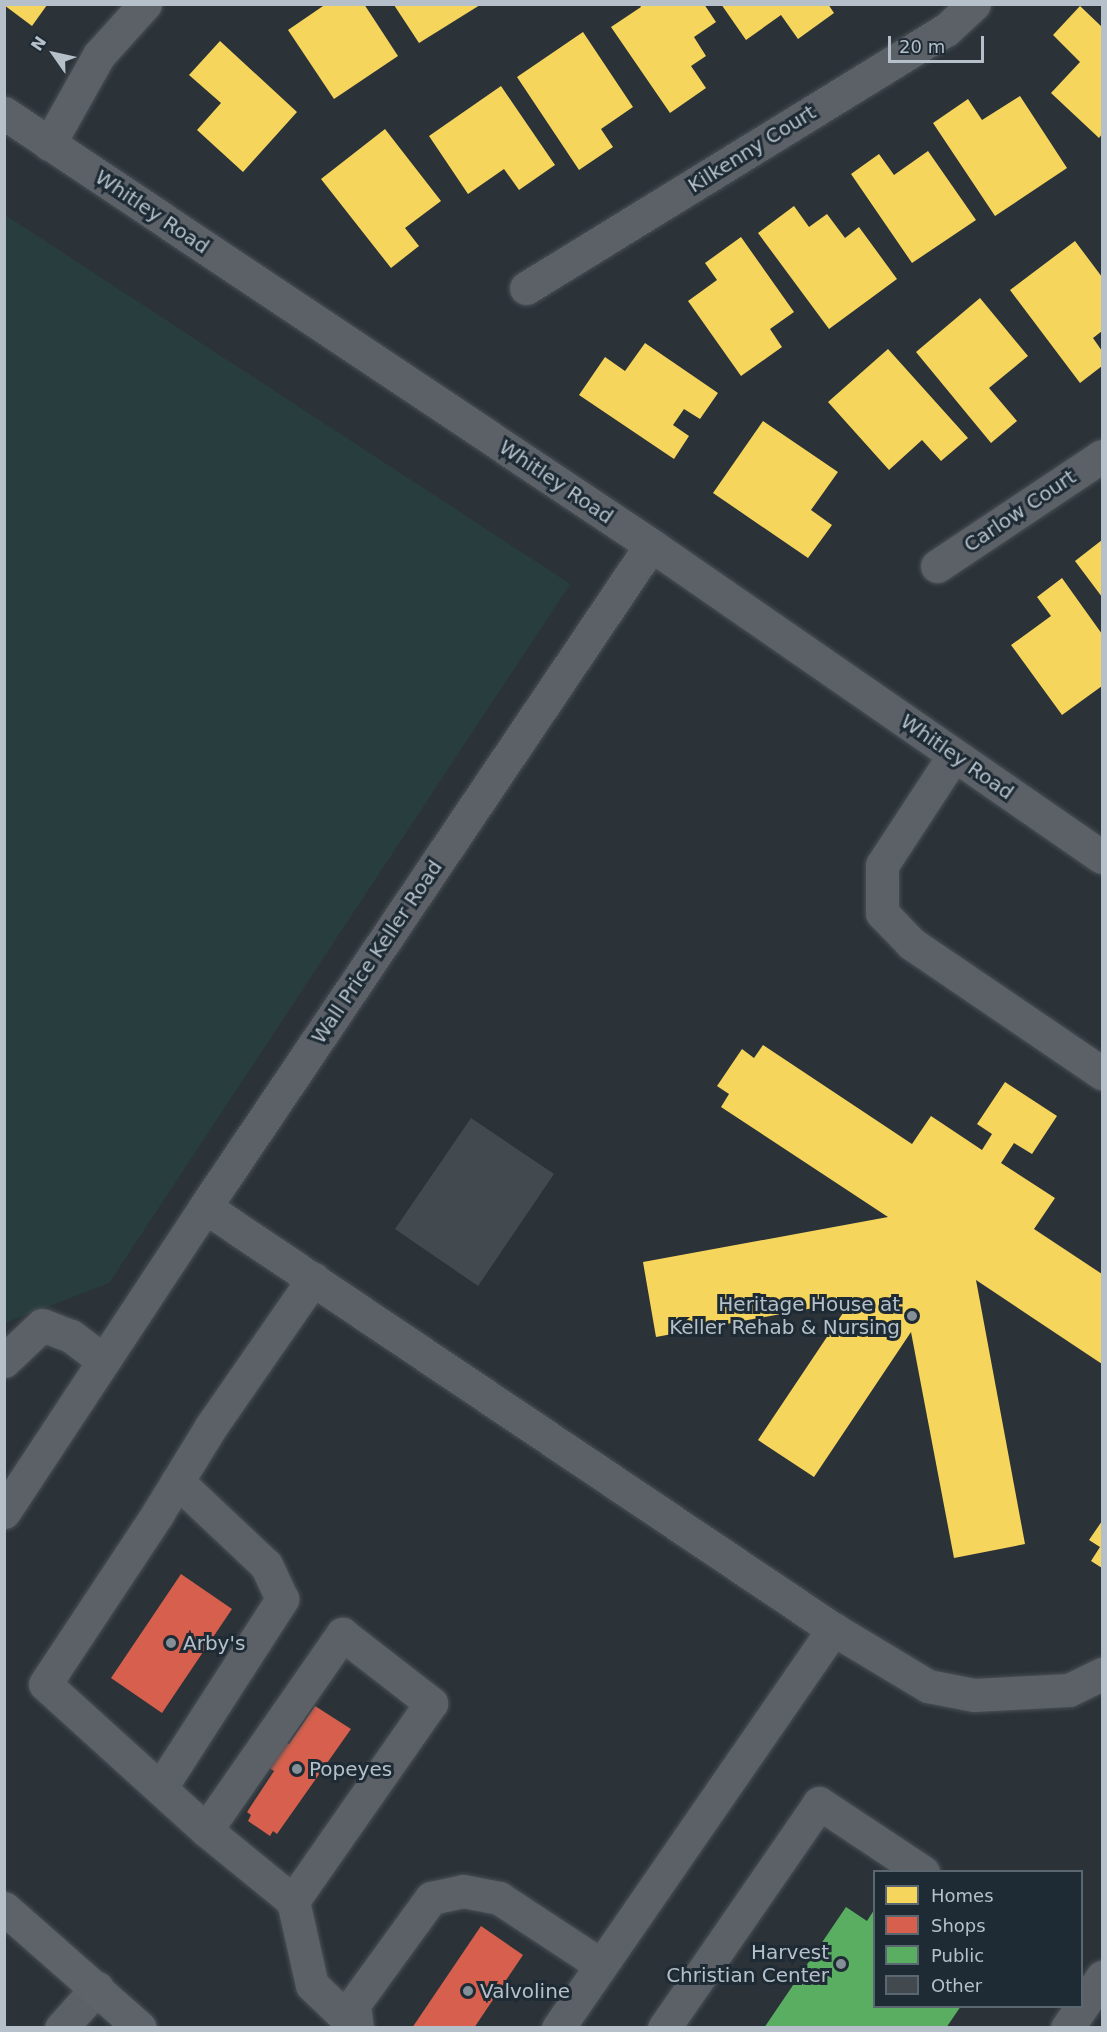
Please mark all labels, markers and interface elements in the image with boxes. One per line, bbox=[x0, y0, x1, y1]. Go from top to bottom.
north arrow bbox=[24, 24, 84, 84]
scale bar bbox=[891, 24, 987, 62]
text: N bbox=[27, 33, 50, 55]
text: 20 m bbox=[899, 36, 945, 57]
street label: Kilkenny Court bbox=[684, 100, 820, 198]
street label: Whitley Road bbox=[91, 165, 213, 259]
street label: Whitley Road bbox=[495, 435, 617, 529]
street label: Carlow Court bbox=[959, 465, 1081, 557]
street label: Whitley Road bbox=[896, 709, 1018, 805]
street label: Wall Price Keller Road bbox=[307, 856, 447, 1048]
place label: Heritage House at Keller Rehab & Nursing bbox=[669, 1292, 900, 1339]
marker: Heritage House at Keller Rehab & Nursing bbox=[905, 1309, 919, 1323]
place label: Arby's bbox=[183, 1631, 245, 1655]
marker: Arby's bbox=[164, 1636, 178, 1650]
place label: Popeyes bbox=[309, 1757, 392, 1781]
marker: Popeyes bbox=[290, 1762, 304, 1776]
legend bbox=[873, 1870, 1083, 2008]
text: Homes bbox=[931, 1885, 994, 1906]
text: Shops bbox=[931, 1915, 986, 1936]
place label: Harvest Christian Center bbox=[666, 1940, 829, 1987]
text: Public bbox=[931, 1945, 984, 1966]
marker: Harvest Christian Center bbox=[834, 1957, 848, 1971]
text: Other bbox=[931, 1975, 982, 1996]
place label: Valvoline bbox=[480, 1979, 570, 2003]
marker: Valvoline bbox=[461, 1984, 475, 1998]

